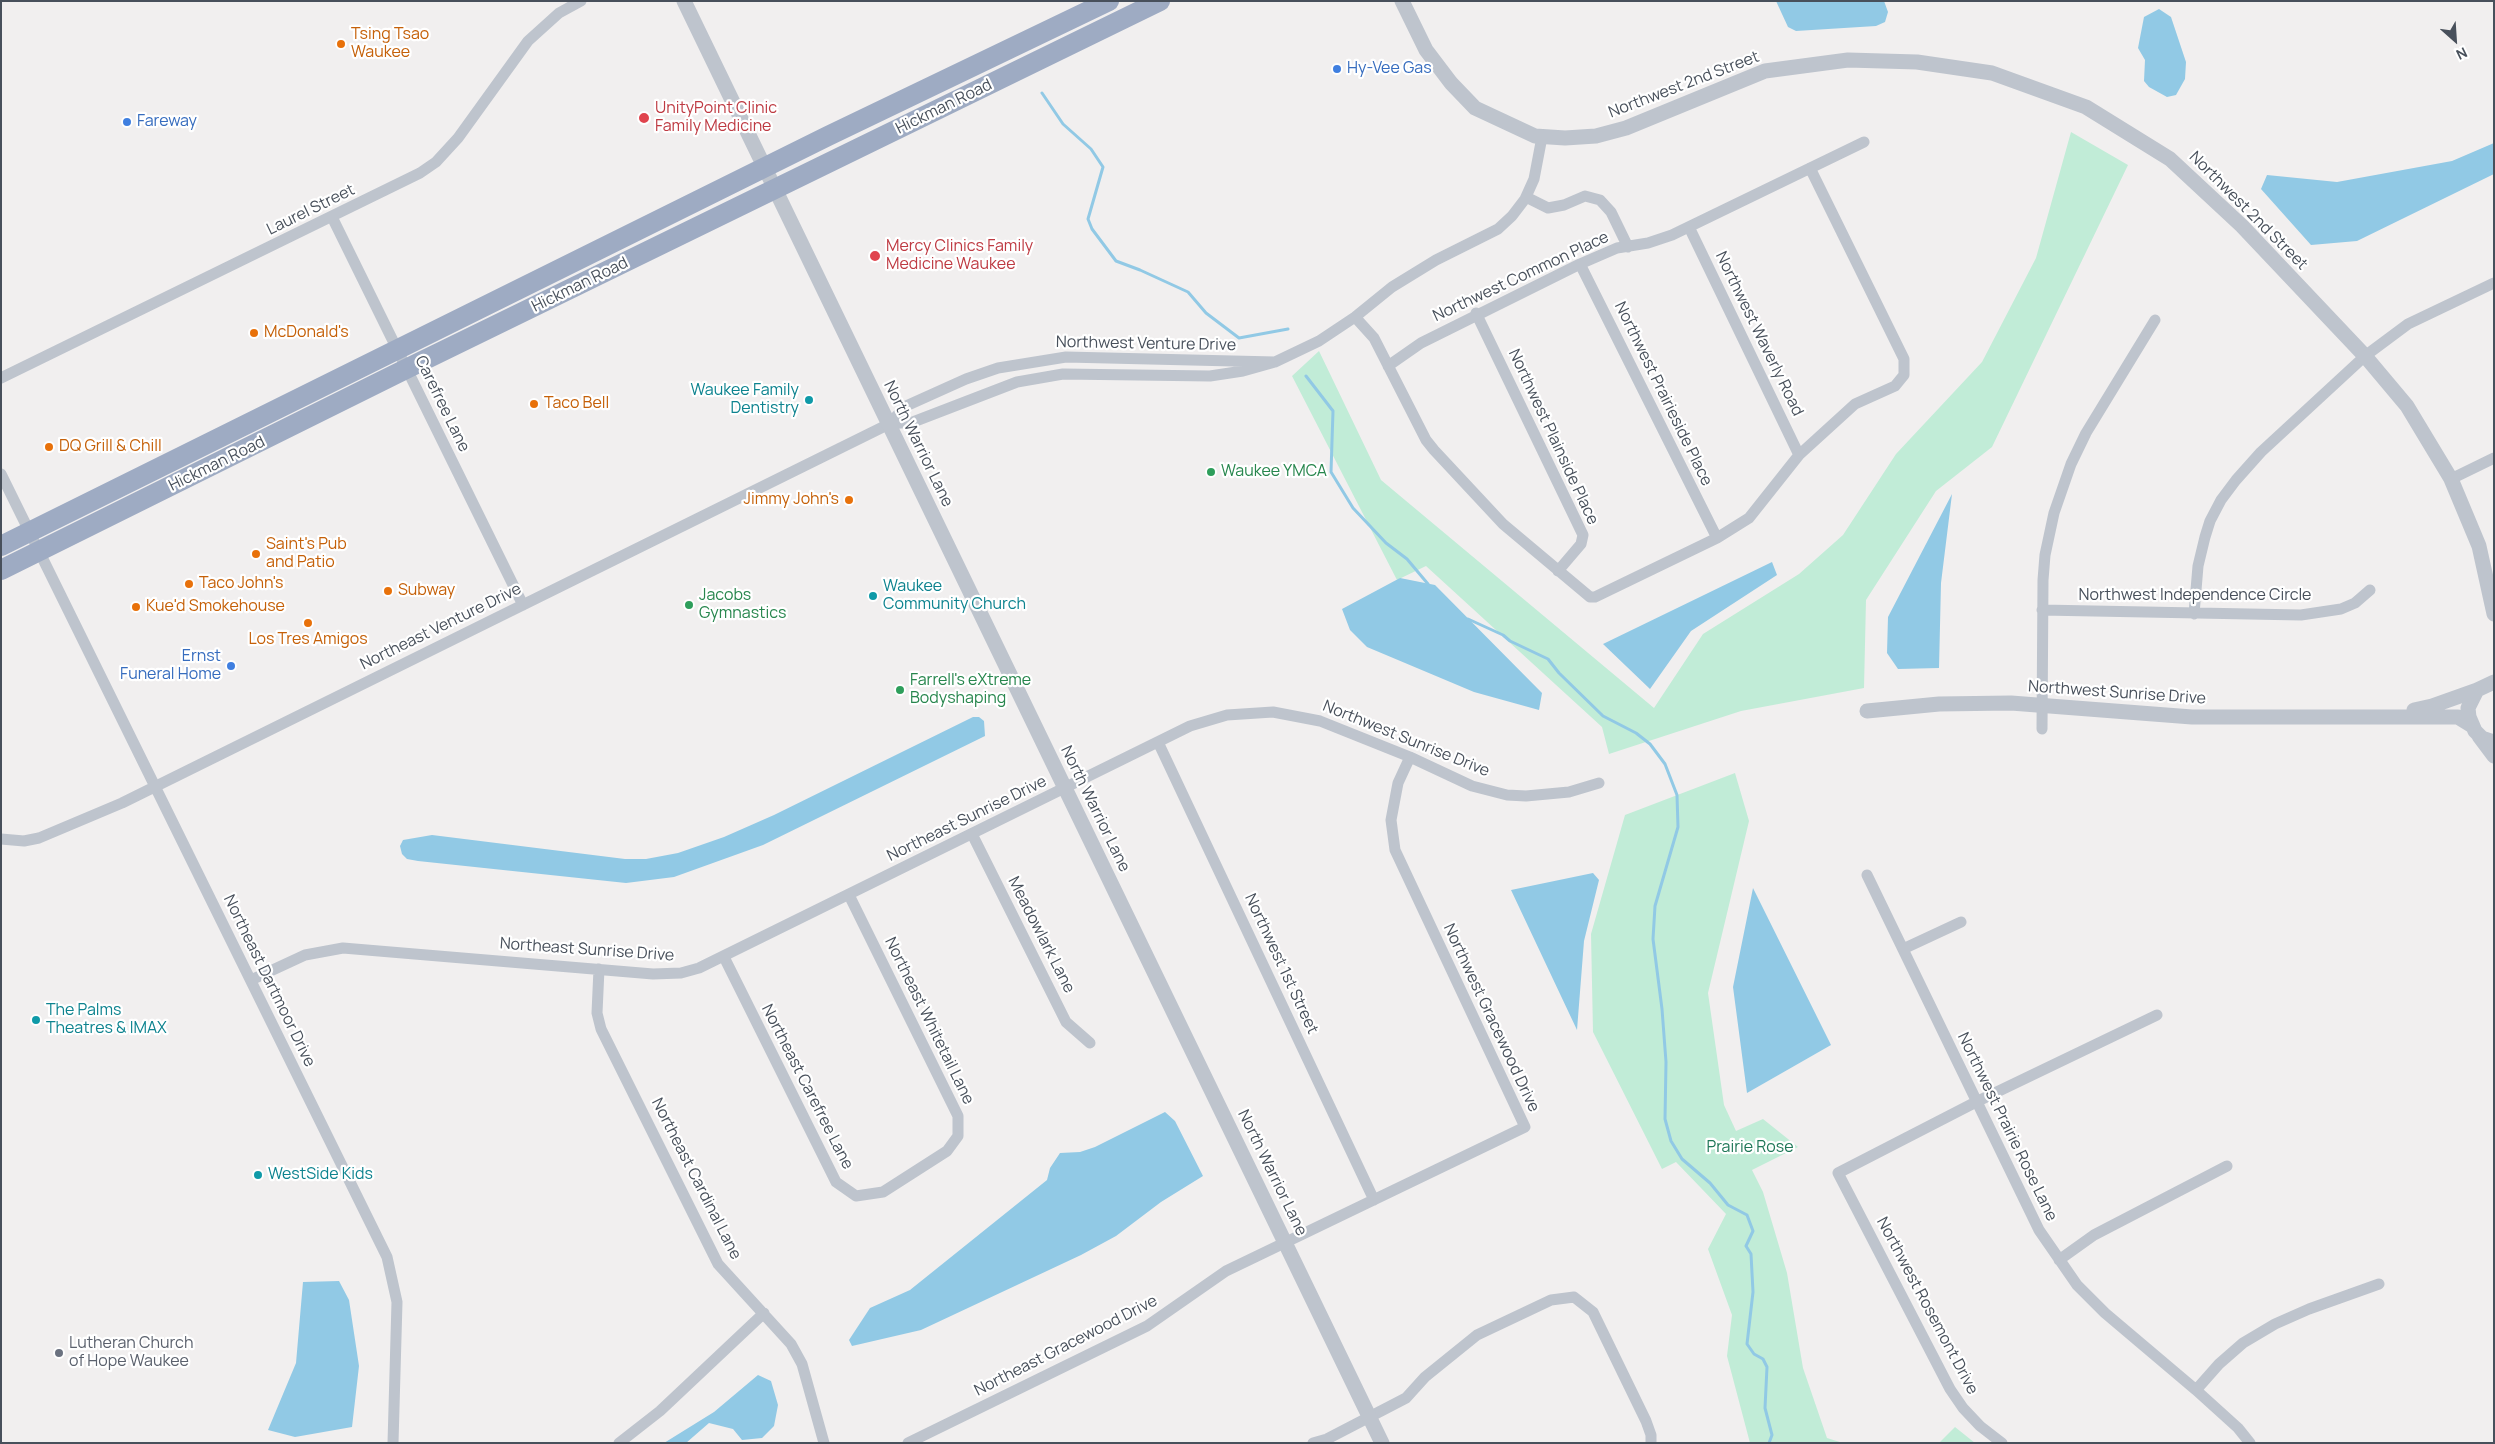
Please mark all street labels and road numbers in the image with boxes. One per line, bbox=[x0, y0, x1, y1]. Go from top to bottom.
street label: Northwest 2nd Street bbox=[1606, 47, 1762, 123]
street label: Hickman Road bbox=[893, 75, 995, 139]
street label: Northwest 2nd Street bbox=[2185, 148, 2311, 274]
street label: Laurel Street bbox=[264, 180, 358, 240]
street label: Northwest Common Place bbox=[1430, 228, 1612, 326]
street label: Northwest Waverly Road bbox=[1711, 249, 1807, 419]
street label: Hickman Road bbox=[529, 253, 631, 317]
street label: Northwest Prairieside Place bbox=[1610, 299, 1716, 489]
street label: Northwest Venture Drive bbox=[1056, 333, 1236, 355]
street label: Northwest Plainside Place bbox=[1504, 346, 1602, 528]
street label: Carefree Lane bbox=[411, 353, 473, 455]
street label: North Warrior Lane bbox=[879, 378, 957, 510]
street label: Hickman Road bbox=[166, 432, 268, 496]
street label: Northeast Venture Drive bbox=[357, 580, 525, 674]
street label: Northwest Independence Circle bbox=[2079, 586, 2311, 606]
street label: Northwest Sunrise Drive bbox=[2027, 677, 2207, 709]
street label: Northwest Sunrise Drive bbox=[1320, 697, 1492, 781]
street label: North Warrior Lane bbox=[1056, 743, 1134, 875]
street label: Northeast Sunrise Drive bbox=[884, 772, 1050, 866]
street label: Meadowlark Lane bbox=[1003, 874, 1079, 996]
street label: Northwest 1st Street bbox=[1240, 891, 1322, 1037]
street label: Northeast Dartmoor Drive bbox=[219, 892, 319, 1070]
street label: Northwest Gracewood Drive bbox=[1439, 921, 1543, 1115]
street label: Northeast Sunrise Drive bbox=[499, 934, 675, 966]
street label: Northeast Whitetail Lane bbox=[880, 934, 978, 1108]
street label: Northeast Carefree Lane bbox=[757, 1001, 857, 1173]
street label: Northwest Prairie Rose Lane bbox=[1953, 1030, 2061, 1224]
street label: Northeast Cardinal Lane bbox=[647, 1095, 745, 1263]
street label: North Warrior Lane bbox=[1233, 1107, 1311, 1239]
street label: Northwest Rosemont Drive bbox=[1872, 1214, 1982, 1398]
street label: Northeast Gracewood Drive bbox=[971, 1291, 1161, 1401]

